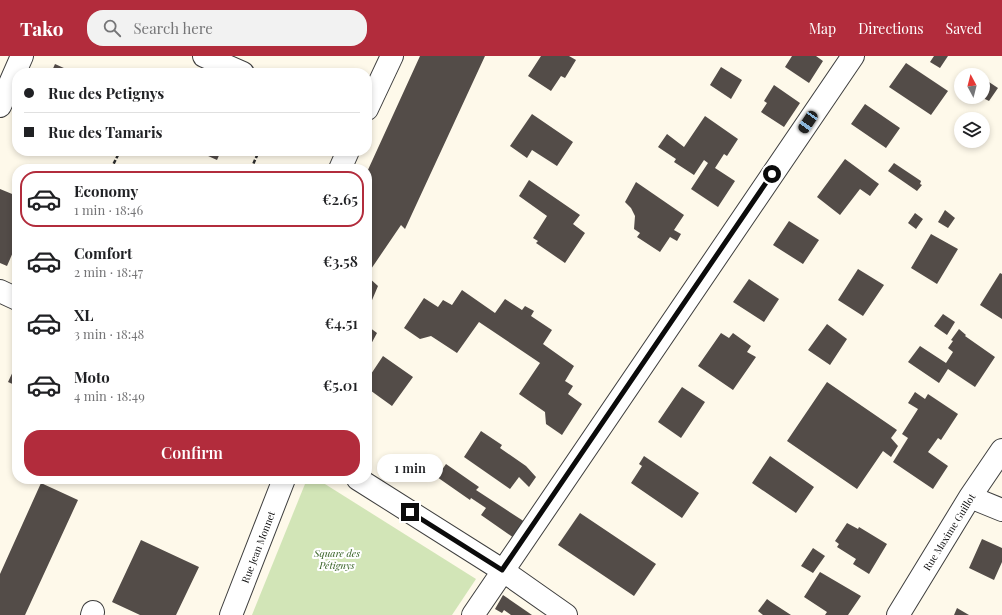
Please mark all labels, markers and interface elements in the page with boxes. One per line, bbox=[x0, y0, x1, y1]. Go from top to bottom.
search box bbox=[87, 10, 367, 46]
text: Tako bbox=[20, 15, 63, 41]
icon: search bbox=[101, 17, 123, 39]
text: Search here bbox=[133, 18, 213, 38]
text: Map bbox=[809, 19, 836, 38]
text: Directions bbox=[858, 19, 924, 38]
text: Saved bbox=[946, 19, 982, 38]
north arrow bbox=[954, 68, 990, 104]
map controls bbox=[954, 68, 990, 148]
text: Rue des Petignys bbox=[48, 83, 164, 103]
car bbox=[796, 109, 820, 135]
button: layers bbox=[954, 112, 990, 148]
text: Rue des Tamaris bbox=[48, 122, 163, 142]
route start bbox=[763, 165, 781, 183]
icon: car bbox=[26, 181, 62, 217]
text: Economy bbox=[74, 181, 138, 201]
text: €2.65 bbox=[322, 189, 358, 209]
text: 1 min · 18:46 bbox=[74, 201, 143, 218]
icon: car bbox=[26, 243, 62, 279]
text: Comfort bbox=[74, 243, 132, 263]
text: €3.58 bbox=[323, 251, 358, 271]
text: 2 min · 18:47 bbox=[74, 263, 143, 280]
icon: car bbox=[26, 305, 62, 341]
text: XL bbox=[74, 305, 94, 325]
text: €4.51 bbox=[325, 313, 358, 333]
text: 3 min · 18:48 bbox=[74, 325, 144, 342]
icon: car bbox=[26, 367, 62, 403]
text: Moto bbox=[74, 367, 110, 387]
text: €5.01 bbox=[323, 375, 358, 395]
text: 4 min · 18:49 bbox=[74, 387, 145, 404]
button: Confirm bbox=[24, 430, 360, 476]
callout: 1 min bbox=[377, 454, 443, 482]
text: 1 min bbox=[394, 459, 426, 476]
street label: Rue Maxime Guillot bbox=[920, 490, 979, 573]
route end bbox=[401, 503, 419, 521]
street label: Rue Jean Monnet bbox=[238, 509, 278, 585]
park label: Square des Pétignys bbox=[313, 546, 360, 572]

